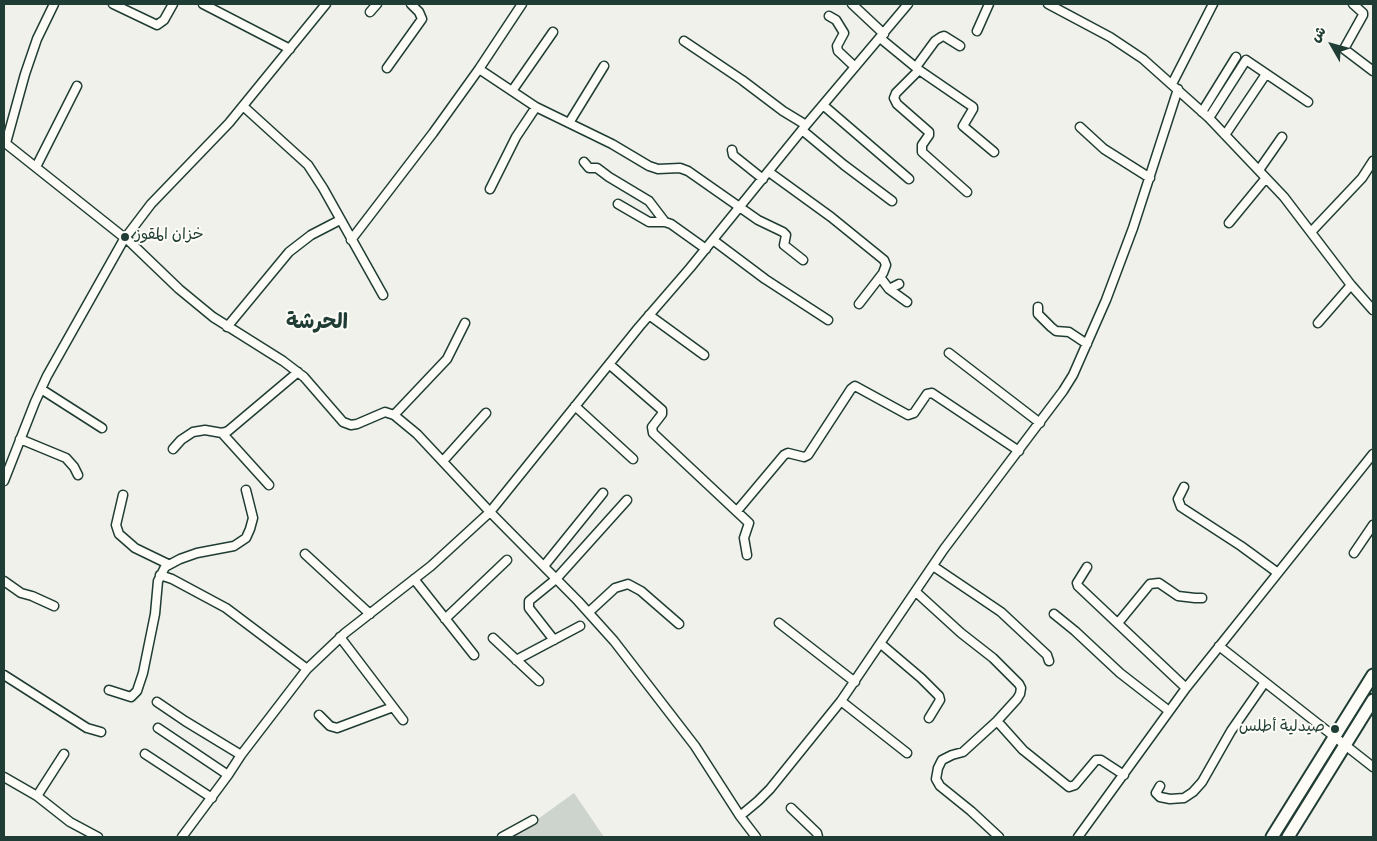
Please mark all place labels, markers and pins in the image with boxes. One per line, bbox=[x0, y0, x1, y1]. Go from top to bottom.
place label: خزان المقوز bbox=[135, 227, 204, 247]
marker: خزان المقوز bbox=[119, 231, 131, 243]
place label: صيدلية أطلس bbox=[1239, 719, 1325, 739]
marker: صيدلية أطلس bbox=[1329, 723, 1341, 735]

